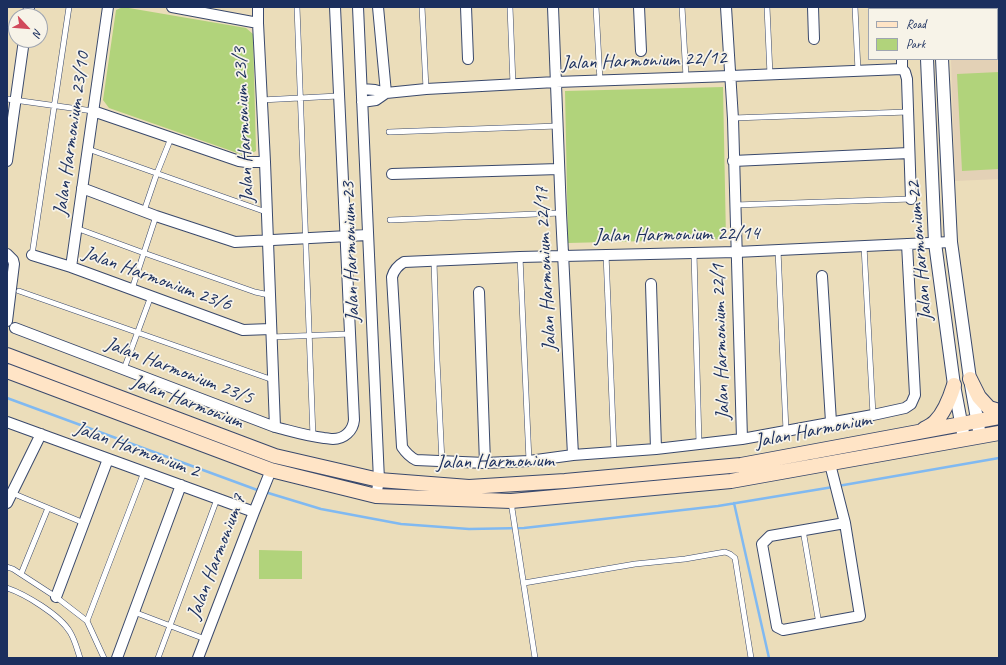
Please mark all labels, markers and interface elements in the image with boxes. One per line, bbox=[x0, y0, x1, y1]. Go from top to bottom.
north arrow bbox=[8, 8, 48, 48]
legend bbox=[868, 8, 998, 60]
text: Road bbox=[906, 16, 926, 32]
text: N bbox=[30, 27, 46, 39]
text: Park bbox=[906, 36, 925, 52]
street label: Jalan Harmonium 23/3 bbox=[228, 46, 260, 204]
street label: Jalan Harmonium 22/12 bbox=[561, 46, 727, 76]
street label: Jalan Harmonium 23/10 bbox=[49, 51, 95, 217]
street label: Jalan Harmonium 22 bbox=[902, 180, 938, 322]
street label: Jalan Harmonium 23 bbox=[337, 181, 365, 323]
street label: Jalan Harmonium 22/17 bbox=[530, 186, 562, 352]
street label: Jalan Harmonium 22/14 bbox=[594, 222, 760, 248]
street label: Jalan Harmonium 23/6 bbox=[80, 241, 234, 317]
street label: Jalan Harmonium 22/1 bbox=[706, 264, 736, 420]
street label: Jalan Harmonium 23/5 bbox=[102, 332, 256, 410]
street label: Jalan Harmonium bbox=[128, 370, 246, 434]
street label: Jalan Harmonium bbox=[753, 408, 873, 454]
street label: Jalan Harmonium 2 bbox=[71, 416, 203, 484]
street label: Jalan Harmonium bbox=[436, 449, 554, 475]
street label: Jalan Harmonium 7 bbox=[182, 491, 252, 623]

